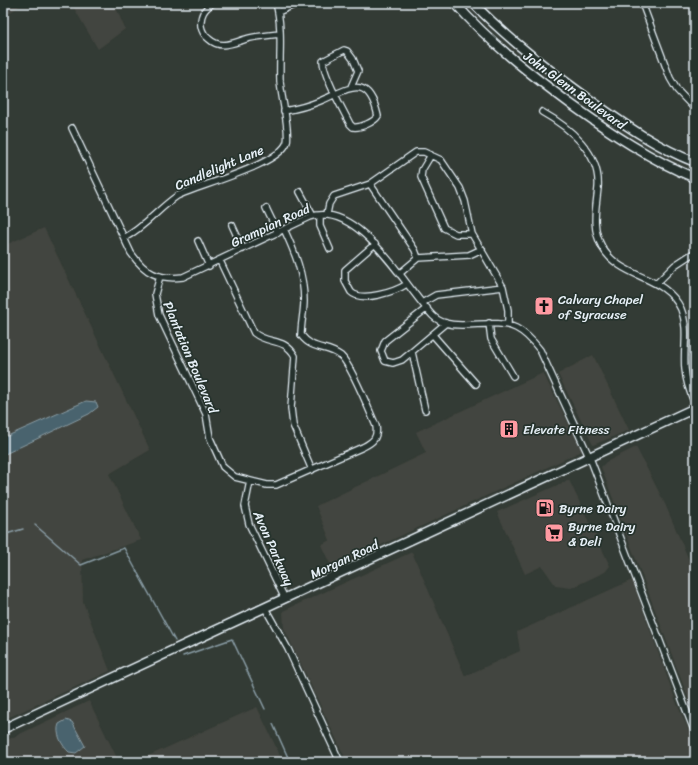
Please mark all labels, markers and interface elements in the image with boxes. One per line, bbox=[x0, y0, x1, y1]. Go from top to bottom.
street label: John Glenn Boulevard bbox=[518, 44, 632, 136]
street label: Candlelight Lane bbox=[171, 138, 268, 197]
street label: Grampian Road bbox=[227, 197, 315, 254]
place label: Calvary Chapel of Syracuse bbox=[558, 288, 643, 326]
church icon: Calvary Chapel of Syracuse bbox=[533, 295, 555, 317]
street label: Plantation Boulevard bbox=[156, 297, 225, 418]
building icon: Elevate Fitness bbox=[498, 418, 520, 440]
place label: Elevate Fitness bbox=[523, 418, 610, 441]
fuel station icon: Byrne Dairy bbox=[534, 497, 556, 519]
place label: Byrne Dairy bbox=[559, 497, 627, 520]
street label: Avon Parkway bbox=[246, 506, 301, 590]
place label: Byrne Dairy & Deli bbox=[568, 515, 636, 553]
supermarket icon: Byrne Dairy & Deli bbox=[543, 522, 565, 544]
street label: Morgan Road bbox=[306, 533, 384, 585]

